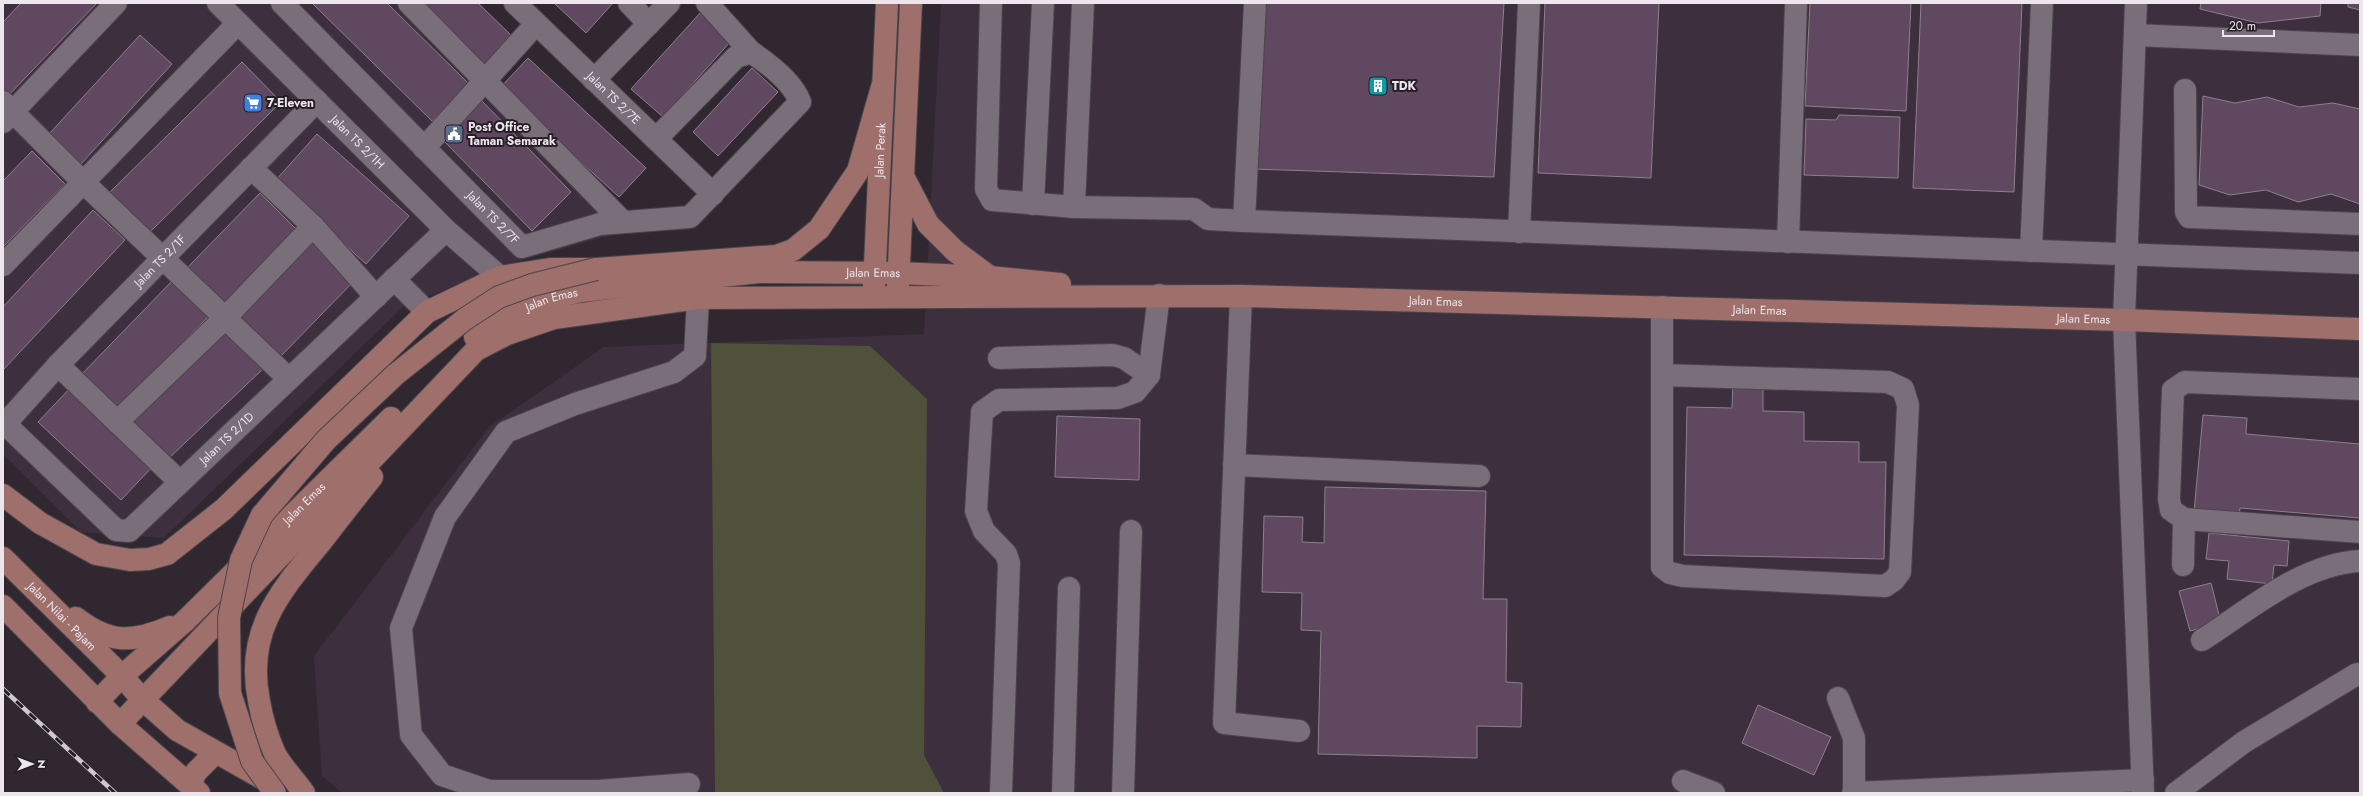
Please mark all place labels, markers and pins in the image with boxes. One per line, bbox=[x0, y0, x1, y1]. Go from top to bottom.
building icon: TDK bbox=[1367, 75, 1389, 97]
place label: TDK bbox=[1392, 77, 1417, 95]
supermarket icon: 7-Eleven bbox=[242, 92, 264, 114]
place label: 7-Eleven bbox=[267, 94, 314, 112]
place label: Post Office Taman Semarak bbox=[468, 118, 556, 150]
public building icon: Post Office Taman Semarak bbox=[443, 123, 465, 145]

